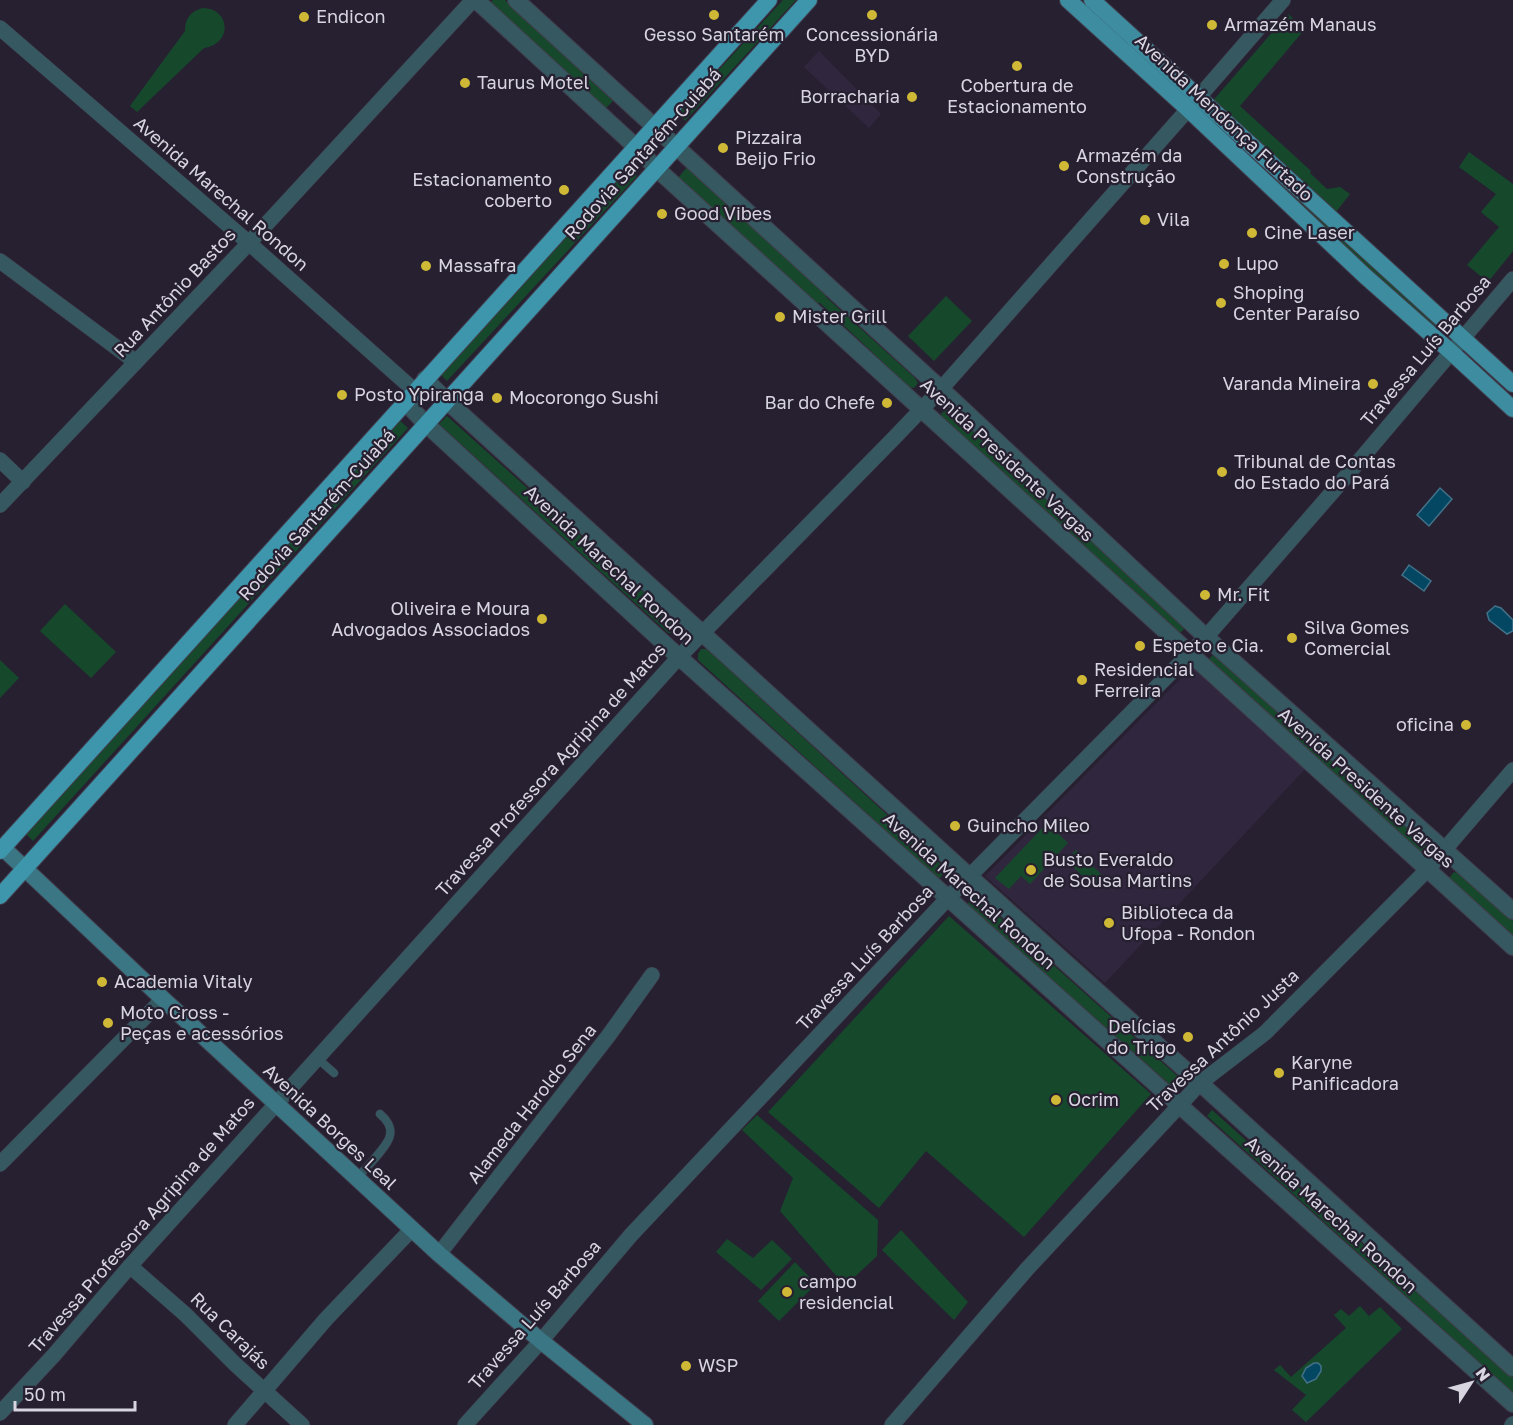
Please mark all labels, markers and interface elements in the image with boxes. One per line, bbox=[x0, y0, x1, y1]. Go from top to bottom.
place label: Endicon bbox=[316, 5, 386, 27]
marker: Gesso Santarém bbox=[707, 8, 721, 22]
marker: Concessionária BYD bbox=[865, 8, 879, 22]
marker: Endicon bbox=[297, 10, 311, 24]
place label: Armazém Manaus bbox=[1224, 13, 1377, 35]
marker: Armazém Manaus bbox=[1205, 18, 1219, 32]
place label: Gesso Santarém bbox=[644, 23, 784, 45]
place label: Concessionária BYD bbox=[806, 23, 938, 66]
street label: Avenida Mendonça Furtado bbox=[1131, 29, 1318, 206]
marker: Cobertura de Estacionamento bbox=[1010, 59, 1024, 73]
street label: Rodovia Santarém-Cuiabá bbox=[559, 63, 725, 244]
place label: Taurus Motel bbox=[477, 71, 589, 93]
place label: Cobertura de Estacionamento bbox=[947, 74, 1087, 117]
marker: Taurus Motel bbox=[458, 76, 472, 90]
place label: Borracharia bbox=[800, 85, 900, 107]
marker: Borracharia bbox=[905, 90, 919, 104]
street label: Avenida Marechal Rondon bbox=[130, 112, 313, 275]
place label: Pizzaira Beijo Frio bbox=[735, 126, 816, 169]
marker: Pizzaira Beijo Frio bbox=[716, 141, 730, 155]
place label: Armazém da Construção bbox=[1076, 144, 1182, 187]
marker: Armazém da Construção bbox=[1057, 159, 1071, 173]
place label: Estacionamento coberto bbox=[412, 168, 552, 211]
marker: Estacionamento coberto bbox=[557, 183, 571, 197]
place label: Good Vibes bbox=[674, 202, 772, 224]
marker: Good Vibes bbox=[655, 207, 669, 221]
place label: Vila bbox=[1157, 208, 1190, 230]
marker: Vila bbox=[1138, 213, 1152, 227]
place label: Cine Laser bbox=[1264, 221, 1355, 243]
street label: Rua Antônio Bastos bbox=[109, 223, 240, 362]
marker: Cine Laser bbox=[1245, 226, 1259, 240]
place label: Lupo bbox=[1236, 252, 1279, 274]
place label: Massafra bbox=[438, 254, 516, 276]
marker: Lupo bbox=[1217, 257, 1231, 271]
marker: Massafra bbox=[419, 259, 433, 273]
street label: Travessa Luís Barbosa bbox=[1356, 270, 1495, 430]
place label: Shoping Center Paraíso bbox=[1233, 281, 1360, 324]
marker: Shoping Center Paraíso bbox=[1214, 296, 1228, 310]
place label: Mister Grill bbox=[792, 305, 887, 327]
marker: Mister Grill bbox=[773, 310, 787, 324]
place label: Varanda Mineira bbox=[1222, 372, 1361, 394]
street label: Avenida Presidente Vargas bbox=[916, 373, 1099, 546]
marker: Varanda Mineira bbox=[1366, 377, 1380, 391]
place label: Posto Ypiranga bbox=[354, 383, 484, 405]
place label: Mocorongo Sushi bbox=[509, 386, 659, 408]
marker: Posto Ypiranga bbox=[335, 388, 349, 402]
marker: Mocorongo Sushi bbox=[490, 391, 504, 405]
place label: Bar do Chefe bbox=[764, 391, 875, 413]
marker: Bar do Chefe bbox=[880, 396, 894, 410]
street label: Rodovia Santarém-Cuiabá bbox=[233, 424, 399, 605]
place label: Tribunal de Contas do Estado do Pará bbox=[1234, 450, 1396, 493]
marker: Tribunal de Contas do Estado do Pará bbox=[1215, 465, 1229, 479]
street label: Avenida Marechal Rondon bbox=[520, 480, 699, 649]
place label: Mr. Fit bbox=[1217, 583, 1270, 605]
marker: Mr. Fit bbox=[1198, 588, 1212, 602]
place label: Oliveira e Moura Advogados Associados bbox=[331, 597, 530, 640]
marker: Oliveira e Moura Advogados Associados bbox=[535, 612, 549, 626]
place label: Silva Gomes Comercial bbox=[1304, 616, 1409, 659]
marker: Silva Gomes Comercial bbox=[1285, 631, 1299, 645]
place label: Espeto e Cia. bbox=[1152, 634, 1264, 656]
street label: Travessa Professora Agripina de Matos bbox=[431, 638, 670, 900]
marker: Espeto e Cia. bbox=[1133, 639, 1147, 653]
place label: Residencial Ferreira bbox=[1094, 658, 1194, 701]
marker: Residencial Ferreira bbox=[1075, 673, 1089, 687]
street label: Avenida Presidente Vargas bbox=[1274, 702, 1459, 872]
place label: oficina bbox=[1396, 713, 1454, 735]
marker: oficina bbox=[1459, 718, 1473, 732]
street label: Avenida Marechal Rondon bbox=[879, 807, 1060, 973]
place label: Guincho Mileo bbox=[967, 814, 1090, 836]
marker: Guincho Mileo bbox=[948, 819, 962, 833]
place label: Busto Everaldo de Sousa Martins bbox=[1043, 848, 1192, 891]
marker: Busto Everaldo de Sousa Martins bbox=[1024, 863, 1038, 877]
street label: Travessa Luís Barbosa bbox=[791, 880, 937, 1035]
place label: Biblioteca da Ufopa - Rondon bbox=[1121, 901, 1255, 944]
marker: Biblioteca da Ufopa - Rondon bbox=[1102, 916, 1116, 930]
street label: Travessa Antônio Justa bbox=[1142, 964, 1303, 1117]
place label: Academia Vitaly bbox=[114, 970, 253, 992]
marker: Academia Vitaly bbox=[95, 975, 109, 989]
place label: Moto Cross - Peças e acessórios bbox=[120, 1001, 284, 1044]
place label: Delícias do Trigo bbox=[1106, 1015, 1176, 1058]
marker: Moto Cross - Peças e acessórios bbox=[101, 1016, 115, 1030]
street label: Alameda Haroldo Sena bbox=[462, 1019, 600, 1188]
marker: Delícias do Trigo bbox=[1181, 1030, 1195, 1044]
place label: Karyne Panificadora bbox=[1291, 1051, 1399, 1094]
street label: Avenida Borges Leal bbox=[259, 1059, 402, 1194]
marker: Karyne Panificadora bbox=[1272, 1066, 1286, 1080]
place label: Ocrim bbox=[1068, 1088, 1119, 1110]
street label: Travessa Professora Agripina de Matos bbox=[24, 1091, 259, 1357]
marker: Ocrim bbox=[1049, 1093, 1063, 1107]
street label: Avenida Marechal Rondon bbox=[1241, 1131, 1422, 1297]
street label: Travessa Luís Barbosa bbox=[463, 1235, 605, 1393]
place label: campo residencial bbox=[799, 1270, 894, 1313]
marker: campo residencial bbox=[780, 1285, 794, 1299]
street label: Rua Carajás bbox=[187, 1287, 275, 1373]
north arrow bbox=[1441, 1353, 1501, 1413]
place label: WSP bbox=[698, 1354, 738, 1376]
marker: WSP bbox=[679, 1359, 693, 1373]
text: N bbox=[1471, 1363, 1495, 1385]
scale bar bbox=[15, 1374, 135, 1412]
text: 50 m bbox=[24, 1383, 66, 1405]

